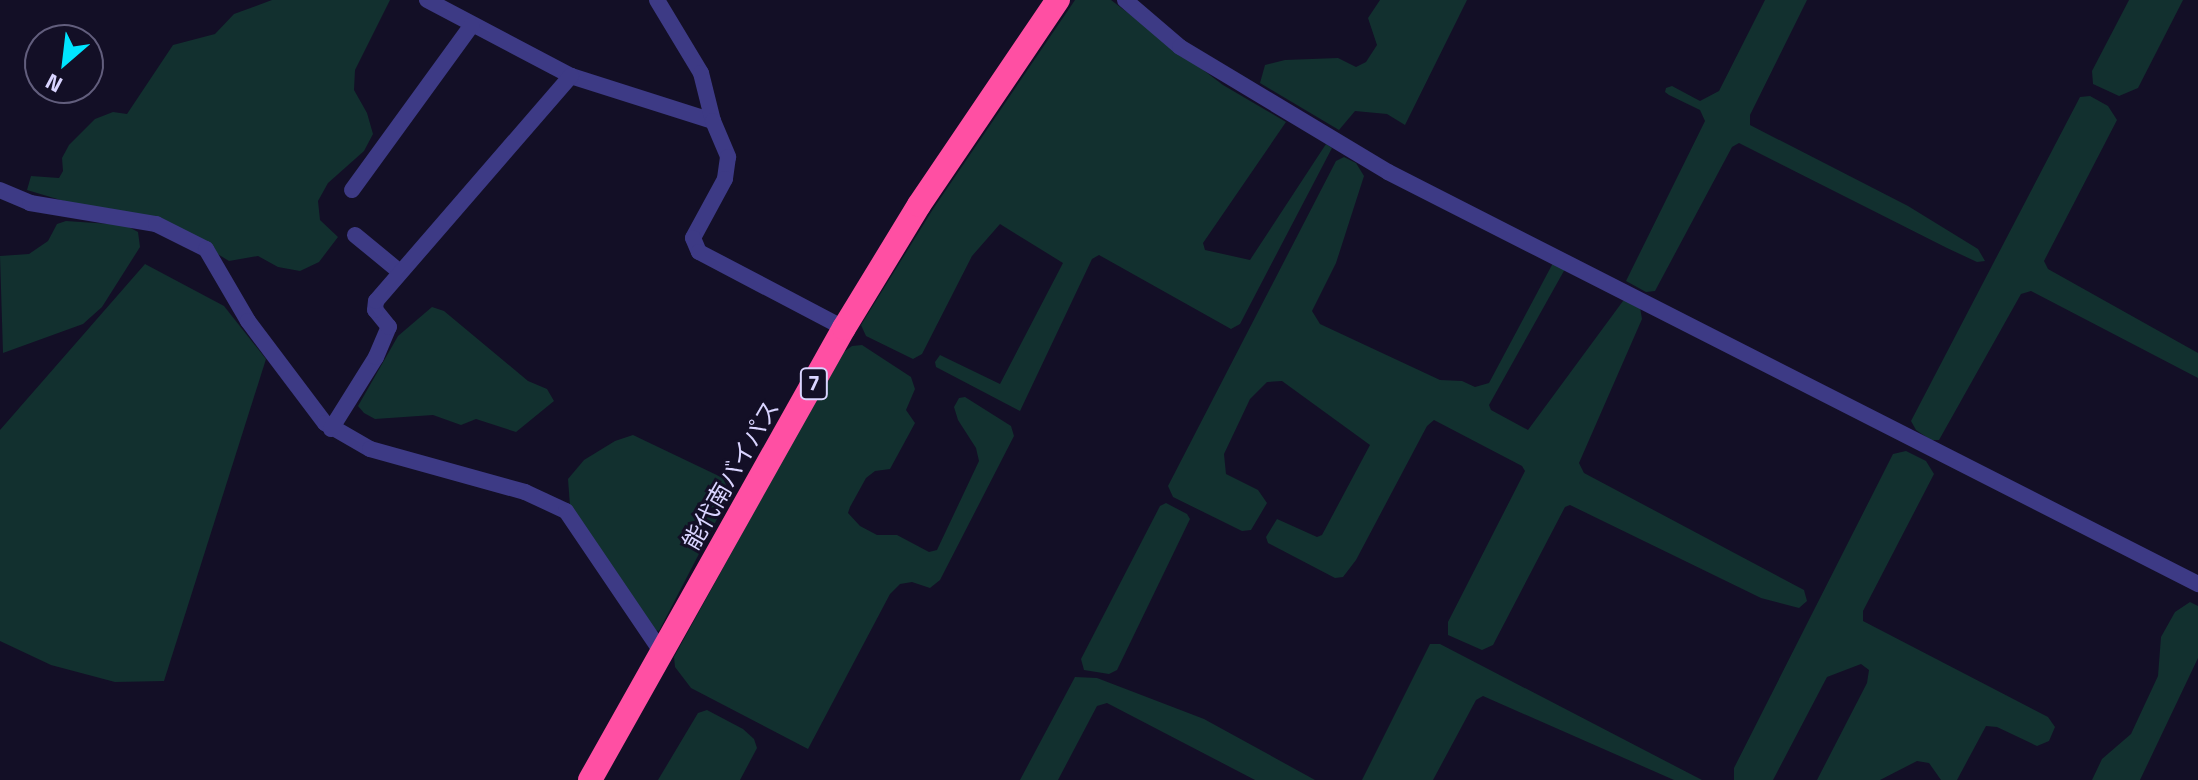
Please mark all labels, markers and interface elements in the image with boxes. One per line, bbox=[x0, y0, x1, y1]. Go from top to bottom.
north arrow bbox=[24, 24, 104, 104]
text: N bbox=[39, 65, 68, 102]
road number: 7 bbox=[798, 366, 830, 402]
street label: 能代南バイパス bbox=[677, 395, 785, 555]

